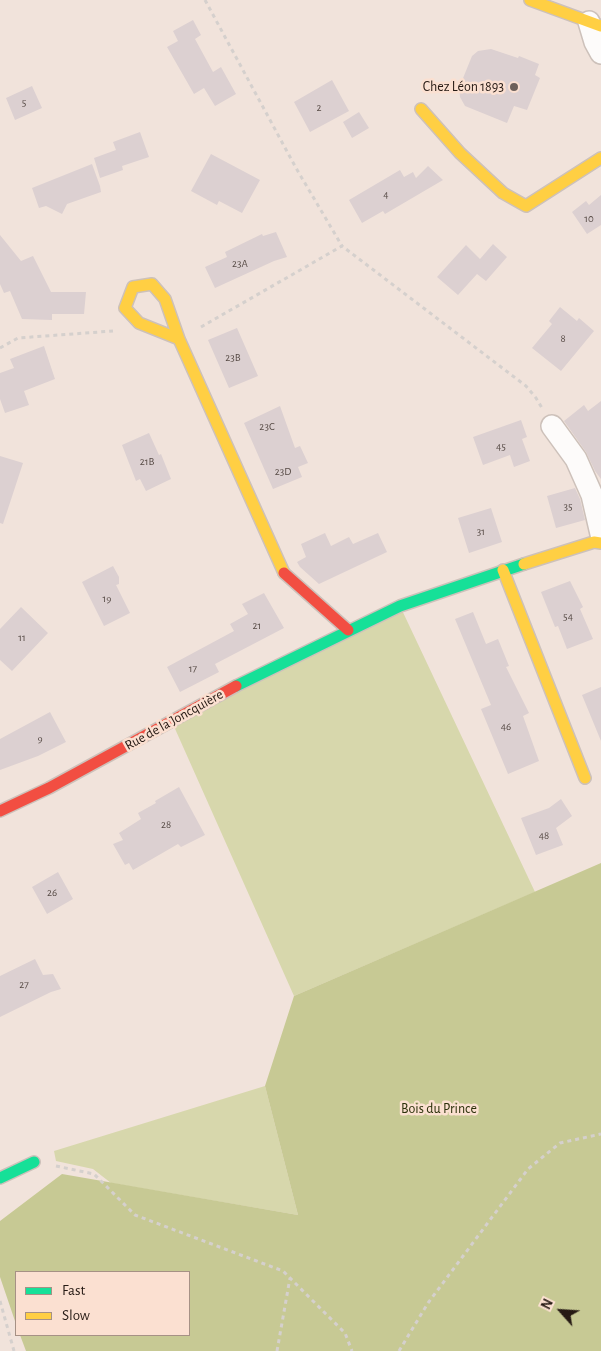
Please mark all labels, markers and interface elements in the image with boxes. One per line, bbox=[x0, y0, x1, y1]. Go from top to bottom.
place label: Chez Léon 1893 bbox=[423, 79, 504, 95]
marker: Chez Léon 1893 bbox=[508, 81, 520, 93]
house number: 5 bbox=[22, 96, 26, 110]
house number: 2 bbox=[316, 101, 322, 115]
house number: 4 bbox=[383, 188, 389, 202]
house number: 10 bbox=[584, 212, 594, 226]
house number: 23A bbox=[232, 257, 248, 271]
house number: 8 bbox=[560, 332, 566, 346]
house number: 23B bbox=[225, 351, 241, 365]
house number: 23C bbox=[259, 420, 275, 434]
house number: 45 bbox=[496, 440, 506, 454]
house number: 21B bbox=[140, 455, 154, 469]
house number: 23D bbox=[275, 465, 291, 479]
house number: 35 bbox=[563, 500, 573, 514]
house number: 31 bbox=[477, 525, 485, 539]
house number: 19 bbox=[103, 592, 111, 606]
house number: 54 bbox=[563, 610, 573, 624]
house number: 21 bbox=[253, 619, 261, 633]
house number: 11 bbox=[18, 631, 26, 645]
house number: 17 bbox=[189, 662, 197, 676]
street label: Rue de la Joncquière bbox=[122, 686, 226, 754]
house number: 46 bbox=[501, 720, 511, 734]
house number: 9 bbox=[37, 732, 43, 746]
house number: 28 bbox=[161, 818, 171, 832]
house number: 48 bbox=[539, 829, 549, 843]
house number: 26 bbox=[47, 886, 57, 900]
house number: 27 bbox=[19, 978, 29, 992]
park label: Bois du Prince bbox=[401, 1101, 477, 1117]
legend bbox=[15, 1271, 190, 1336]
text: Fast bbox=[62, 1283, 85, 1298]
north arrow bbox=[536, 1286, 586, 1336]
text: N bbox=[539, 1297, 556, 1312]
text: Slow bbox=[62, 1308, 90, 1323]

